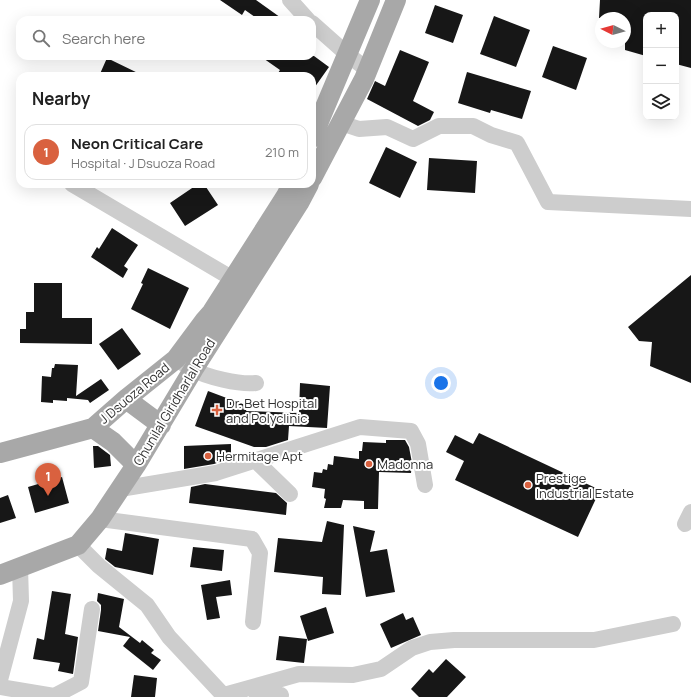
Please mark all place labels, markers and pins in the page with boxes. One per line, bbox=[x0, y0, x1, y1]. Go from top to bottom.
place label: Dr. Bet Hospital and Polyclinic bbox=[226, 394, 317, 427]
marker: Dr. Bet Hospital and Polyclinic bbox=[211, 404, 223, 416]
place label: Hermitage Apt bbox=[216, 447, 303, 465]
marker: Hermitage Apt bbox=[203, 451, 213, 461]
place label: Madonna bbox=[377, 455, 433, 473]
marker: Madonna bbox=[364, 459, 374, 469]
pin: 1 bbox=[35, 463, 61, 496]
place label: Prestige Industrial Estate bbox=[536, 469, 634, 502]
marker: Prestige Industrial Estate bbox=[523, 480, 533, 490]

